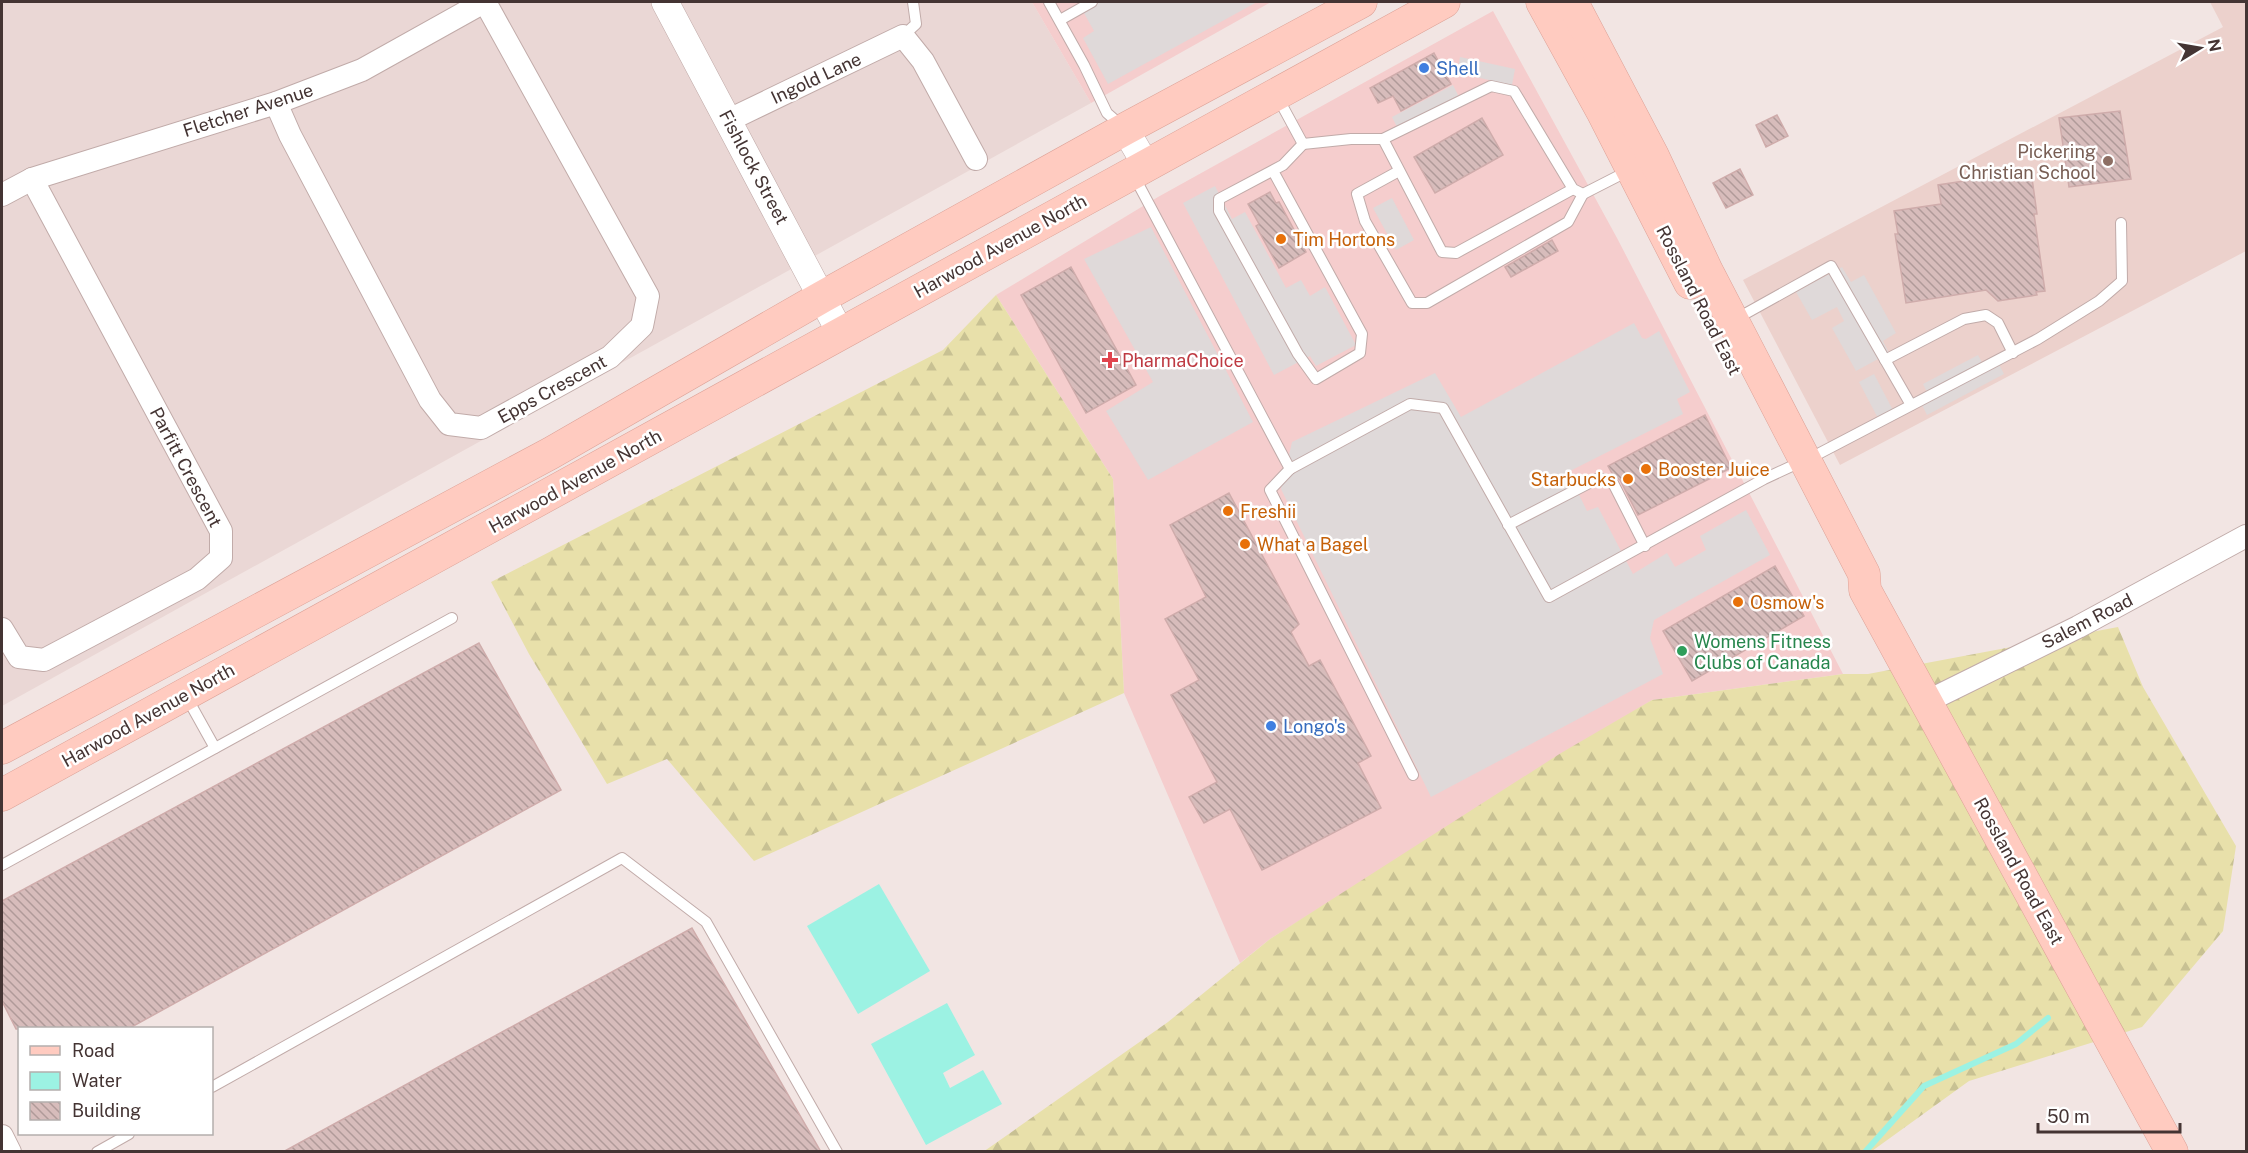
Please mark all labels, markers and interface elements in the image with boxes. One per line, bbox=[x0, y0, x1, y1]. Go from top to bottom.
north arrow bbox=[2170, 18, 2230, 78]
text: N bbox=[2204, 37, 2225, 53]
street label: Ingold Lane bbox=[767, 48, 865, 108]
place label: Shell bbox=[1436, 58, 1479, 79]
marker: Shell bbox=[1417, 61, 1431, 75]
street label: Fletcher Avenue bbox=[180, 79, 316, 141]
street label: Fishlock Street bbox=[715, 106, 793, 228]
place label: Pickering Christian School bbox=[1959, 141, 2096, 183]
marker: Pickering Christian School bbox=[2101, 154, 2115, 168]
street label: Harwood Avenue North bbox=[910, 190, 1090, 302]
street label: Rossland Road East bbox=[1652, 222, 1746, 378]
place label: Tim Hortons bbox=[1293, 229, 1395, 250]
marker: Tim Hortons bbox=[1274, 232, 1288, 246]
street label: Epps Crescent bbox=[494, 350, 610, 428]
place label: PharmaChoice bbox=[1122, 350, 1244, 371]
marker: PharmaChoice bbox=[1103, 353, 1117, 367]
street label: Parfitt Crescent bbox=[146, 404, 226, 530]
street label: Harwood Avenue North bbox=[485, 425, 665, 537]
place label: Booster Juice bbox=[1658, 459, 1770, 480]
marker: Booster Juice bbox=[1639, 462, 1653, 476]
place label: Starbucks bbox=[1531, 469, 1616, 490]
marker: Starbucks bbox=[1621, 472, 1635, 486]
place label: Freshii bbox=[1240, 501, 1296, 522]
marker: Freshii bbox=[1221, 504, 1235, 518]
place label: What a Bagel bbox=[1257, 534, 1368, 555]
marker: What a Bagel bbox=[1238, 537, 1252, 551]
street label: Salem Road bbox=[2038, 589, 2136, 653]
place label: Osmow's bbox=[1750, 592, 1824, 613]
marker: Osmow's bbox=[1731, 595, 1745, 609]
place label: Womens Fitness Clubs of Canada bbox=[1694, 631, 1831, 673]
marker: Womens Fitness Clubs of Canada bbox=[1675, 644, 1689, 658]
street label: Harwood Avenue North bbox=[58, 659, 238, 771]
place label: Longo's bbox=[1283, 716, 1346, 737]
marker: Longo's bbox=[1264, 719, 1278, 733]
street label: Rossland Road East bbox=[1970, 794, 2068, 948]
legend bbox=[18, 1027, 213, 1135]
text: Road bbox=[72, 1040, 115, 1061]
text: Water bbox=[72, 1070, 122, 1091]
scale bar bbox=[2038, 1096, 2180, 1134]
text: Building bbox=[72, 1100, 141, 1121]
text: 50 m bbox=[2047, 1106, 2090, 1127]

